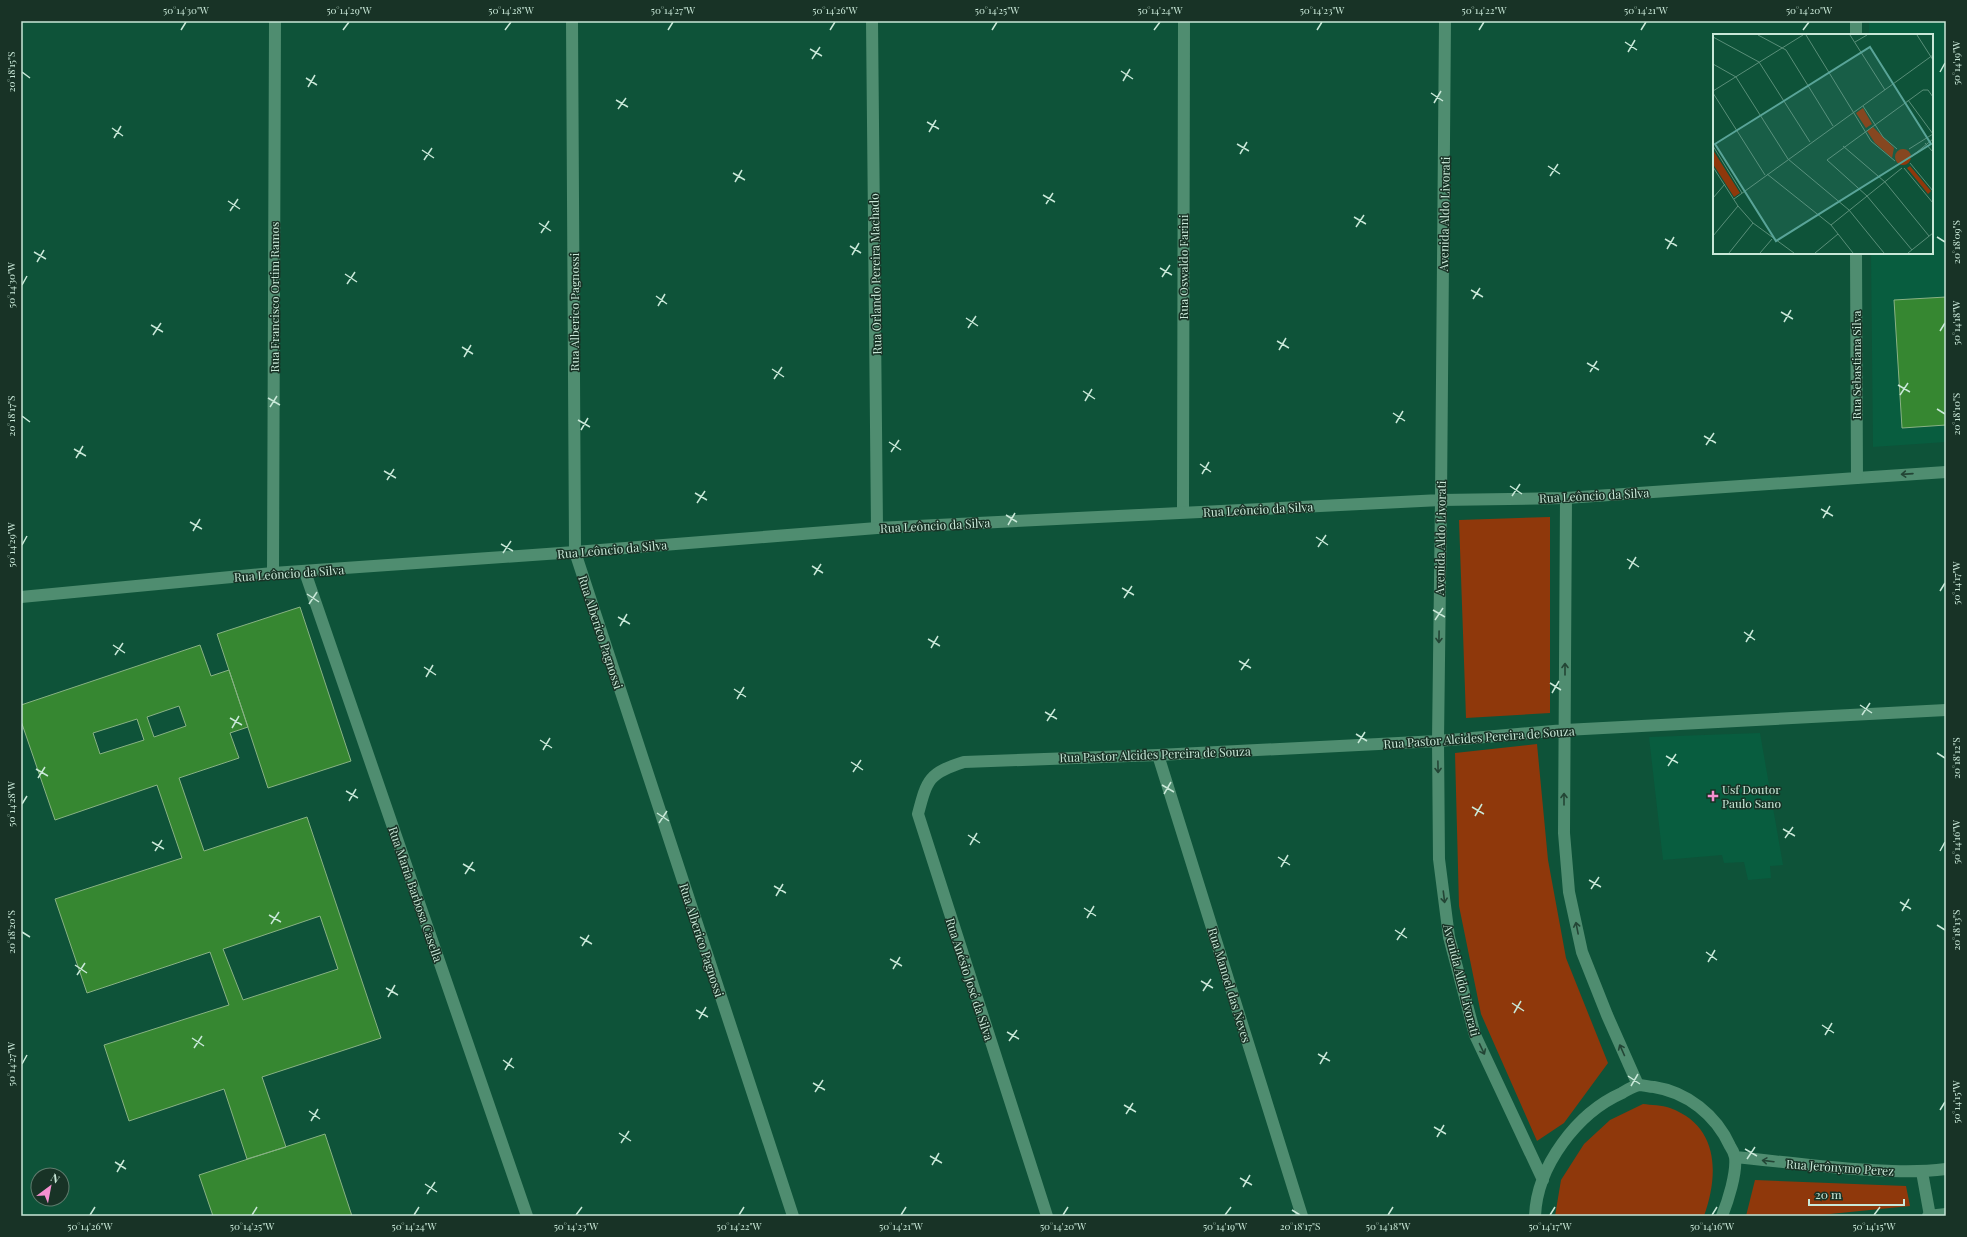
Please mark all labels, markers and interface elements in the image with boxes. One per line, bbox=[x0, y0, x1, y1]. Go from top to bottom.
text: 50°14'30"W bbox=[163, 3, 210, 17]
text: 50°14'29"W bbox=[326, 3, 373, 17]
text: 50°14'28"W bbox=[488, 3, 535, 17]
text: 50°14'27"W bbox=[651, 3, 696, 17]
text: 50°14'26"W bbox=[812, 3, 859, 17]
text: 50°14'25"W bbox=[975, 3, 1020, 17]
text: 50°14'24"W bbox=[1138, 3, 1183, 17]
text: 50°14'23"W bbox=[1300, 3, 1345, 17]
text: 50°14'22"W bbox=[1462, 3, 1507, 17]
text: 50°14'21"W bbox=[1624, 3, 1669, 17]
text: 50°14'20"W bbox=[1786, 3, 1833, 17]
inset map bbox=[1713, 34, 1933, 254]
text: 50°14'19"W bbox=[1949, 40, 1963, 85]
text: 20°18'15"S bbox=[4, 52, 18, 92]
street label: Avenida Aldo Livorati bbox=[1435, 156, 1453, 273]
street label: Rua Orlando Pereira Machado bbox=[866, 193, 884, 355]
street label: Rua Oswaldo Farini bbox=[1175, 214, 1191, 320]
text: 20°18'09"S bbox=[1949, 220, 1963, 264]
street label: Rua Francisco Ortim Ramos bbox=[266, 222, 282, 372]
street label: Rua Alberico Pagnossi bbox=[566, 252, 582, 371]
text: 50°14'30"W bbox=[4, 261, 18, 308]
text: 50°14'18"W bbox=[1949, 300, 1963, 345]
street label: Rua Sebastiana Silva bbox=[1848, 310, 1864, 420]
text: 20°18'10"S bbox=[1949, 393, 1963, 435]
text: 20°18'17"S bbox=[4, 396, 18, 436]
one-way arrow bbox=[1901, 471, 1914, 478]
street label: Avenida Aldo Livorati bbox=[1431, 480, 1449, 597]
street label: Rua Leôncio da Silva bbox=[1538, 484, 1650, 506]
street label: Rua Leôncio da Silva bbox=[1202, 498, 1314, 520]
street label: Rua Leôncio da Silva bbox=[879, 514, 991, 536]
text: 50°14'29"W bbox=[4, 521, 18, 568]
street label: Rua Leôncio da Silva bbox=[556, 536, 668, 562]
text: 50°14'17"W bbox=[1949, 560, 1963, 605]
street label: Rua Leôncio da Silva bbox=[233, 561, 345, 585]
street label: Rua Alberico Pagnossi bbox=[575, 573, 627, 691]
one-way arrow bbox=[1435, 630, 1443, 643]
one-way arrow bbox=[1561, 663, 1569, 676]
street label: Rua Pastor Alcides Pereira de Souza bbox=[1383, 722, 1575, 752]
text: 20°18'12"S bbox=[1949, 737, 1963, 779]
street label: Rua Pastor Alcides Pereira de Souza bbox=[1059, 743, 1251, 765]
one-way arrow bbox=[1434, 760, 1442, 773]
text: 50°14'28"W bbox=[4, 780, 18, 827]
place label: Usf Doutor Paulo Sano bbox=[1722, 781, 1781, 811]
marker: Usf Doutor Paulo Sano bbox=[1707, 790, 1719, 802]
one-way arrow bbox=[1560, 793, 1568, 806]
text: 50°14'16"W bbox=[1949, 819, 1963, 864]
street label: Rua Maria Barbosa Casella bbox=[385, 824, 447, 964]
street label: Rua Alberico Pagnossi bbox=[676, 881, 728, 999]
one-way arrow bbox=[1440, 890, 1448, 903]
text: 20°18'20"S bbox=[4, 910, 18, 954]
text: 20°18'13"S bbox=[1949, 910, 1963, 950]
street label: Rua Anésio José da Silva bbox=[943, 916, 997, 1042]
street label: Avenida Aldo Livorati bbox=[1440, 921, 1484, 1038]
one-way arrow bbox=[1572, 922, 1580, 935]
street label: Rua Manoel das Neves bbox=[1205, 926, 1255, 1044]
text: 50°14'27"W bbox=[4, 1041, 18, 1086]
one-way arrow bbox=[1479, 1043, 1486, 1055]
one-way arrow bbox=[1618, 1044, 1625, 1056]
text: 50°14'15"W bbox=[1949, 1079, 1963, 1124]
street label: Rua Jerônymo Perez bbox=[1785, 1155, 1895, 1179]
one-way arrow bbox=[1762, 1157, 1775, 1164]
north arrow bbox=[30, 1167, 70, 1207]
text: N bbox=[48, 1170, 63, 1187]
scale bar bbox=[1809, 1181, 1904, 1207]
text: 20 m bbox=[1815, 1186, 1842, 1202]
text: 50°14'26"W bbox=[67, 1219, 114, 1233]
text: 50°14'25"W bbox=[230, 1219, 275, 1233]
text: 50°14'24"W bbox=[392, 1219, 437, 1233]
text: 50°14'23"W bbox=[554, 1219, 599, 1233]
text: 50°14'22"W bbox=[717, 1219, 762, 1233]
text: 50°14'21"W bbox=[879, 1219, 924, 1233]
text: 50°14'20"W bbox=[1040, 1219, 1087, 1233]
text: 50°14'19"W bbox=[1203, 1219, 1248, 1233]
text: 20°18'17"S bbox=[1280, 1219, 1320, 1233]
text: 50°14'18"W bbox=[1366, 1219, 1411, 1233]
text: 50°14'17"W bbox=[1528, 1219, 1573, 1233]
text: 50°14'16"W bbox=[1690, 1219, 1735, 1233]
text: 50°14'15"W bbox=[1852, 1219, 1897, 1233]

